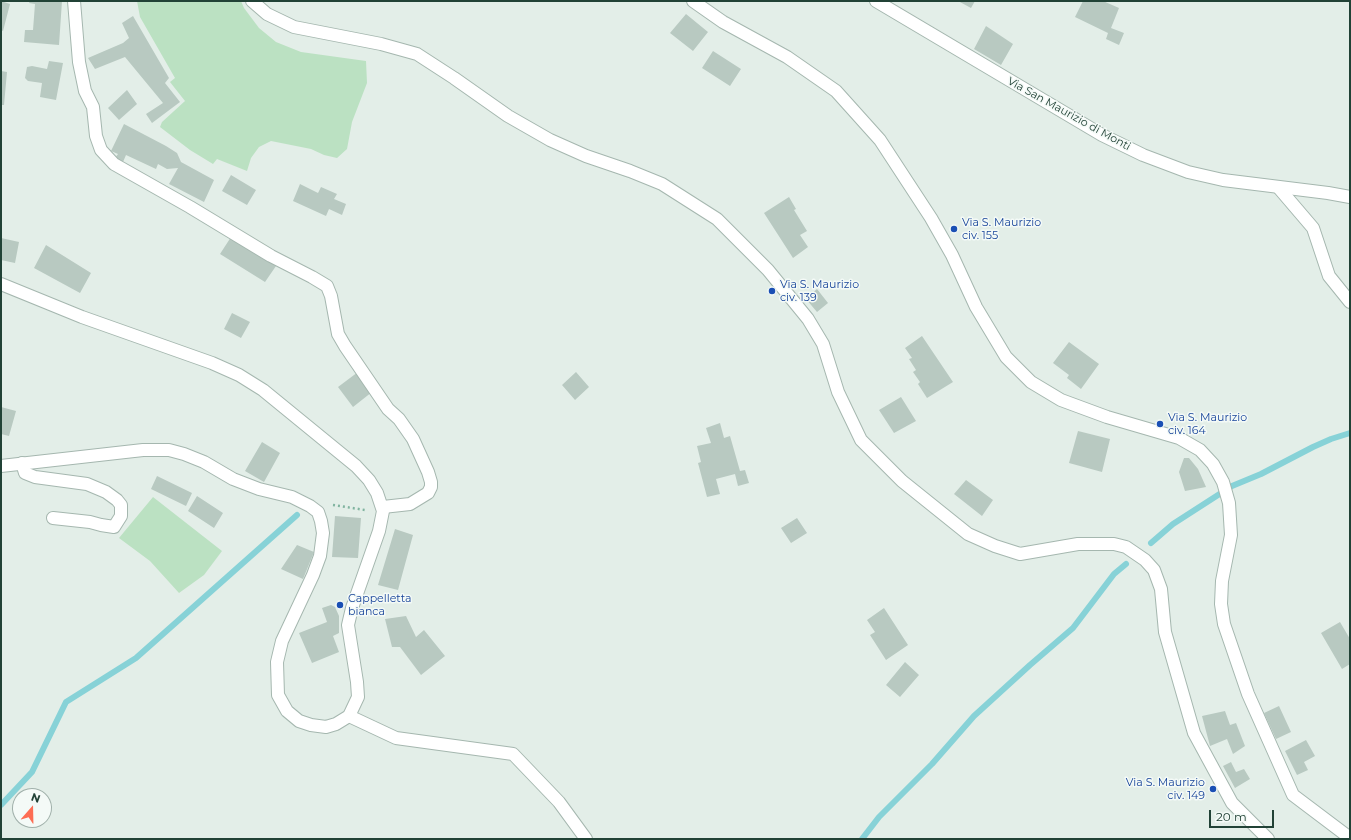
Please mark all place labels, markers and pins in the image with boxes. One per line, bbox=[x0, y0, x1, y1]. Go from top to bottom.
place label: Via S. Maurizio civ. 155 bbox=[962, 216, 1041, 242]
marker: Via S. Maurizio civ. 155 bbox=[949, 224, 959, 234]
place label: Via S. Maurizio civ. 139 bbox=[780, 278, 859, 304]
marker: Via S. Maurizio civ. 139 bbox=[767, 286, 777, 296]
place label: Via S. Maurizio civ. 164 bbox=[1168, 411, 1247, 437]
marker: Via S. Maurizio civ. 164 bbox=[1155, 419, 1165, 429]
place label: Cappelletta bianca bbox=[348, 592, 411, 618]
marker: Cappelletta bianca bbox=[335, 600, 345, 610]
place label: Via S. Maurizio civ. 149 bbox=[1126, 776, 1205, 802]
marker: Via S. Maurizio civ. 149 bbox=[1208, 784, 1218, 794]

